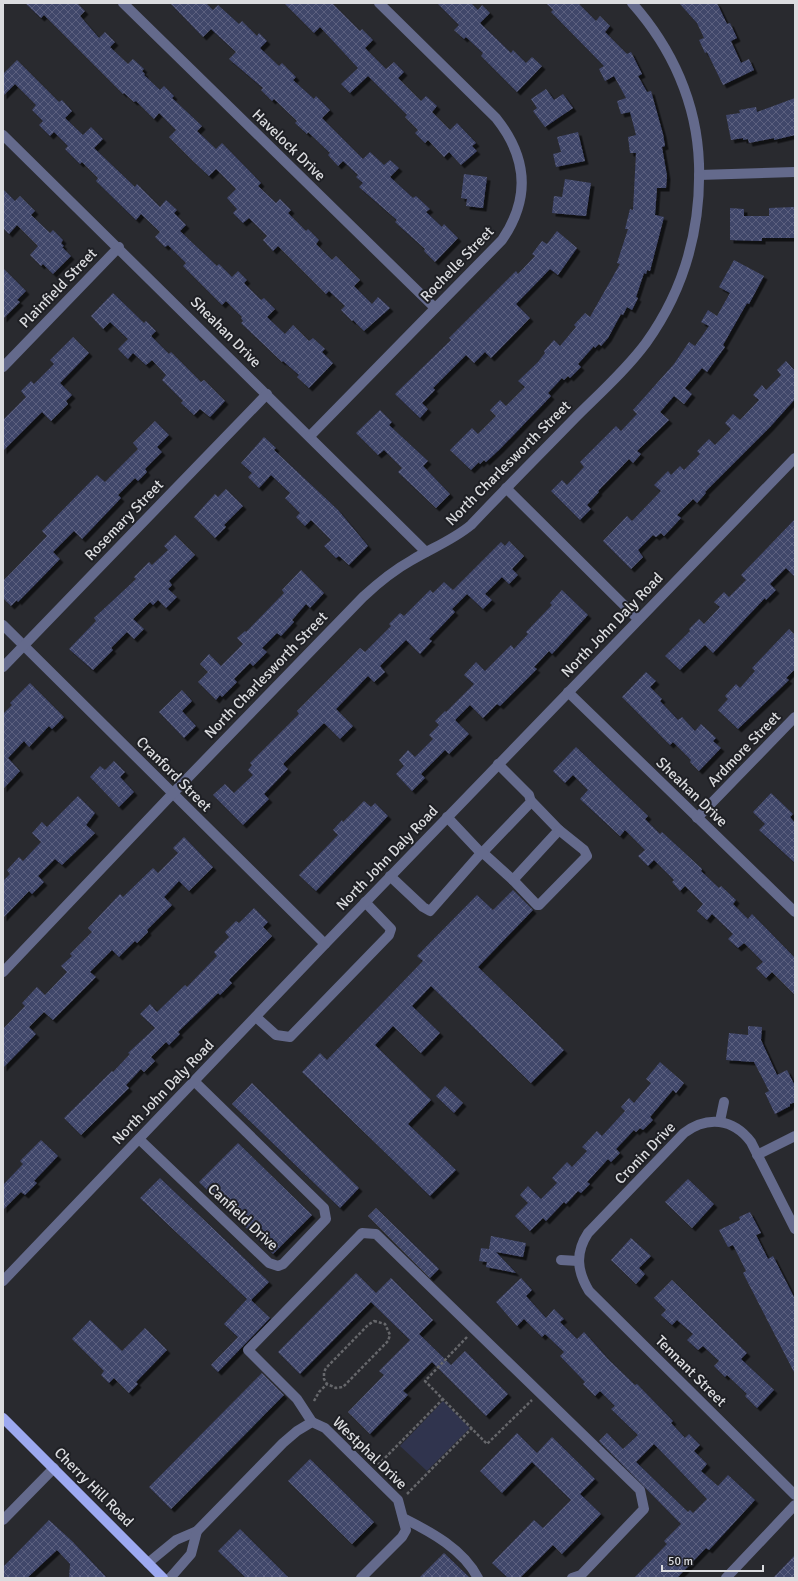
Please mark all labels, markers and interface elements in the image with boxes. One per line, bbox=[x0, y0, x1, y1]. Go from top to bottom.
street label: Havelock Drive bbox=[249, 105, 329, 185]
street label: Rochelle Street bbox=[417, 223, 497, 305]
street label: Plainfield Street bbox=[16, 244, 100, 332]
street label: Sheahan Drive bbox=[187, 293, 265, 371]
street label: North Charlesworth Street bbox=[442, 397, 574, 529]
street label: Rosemary Street bbox=[81, 476, 167, 564]
street label: North John Daly Road bbox=[557, 569, 667, 681]
street label: North Charlesworth Street bbox=[201, 608, 331, 742]
street label: Ardmore Street bbox=[704, 708, 784, 790]
street label: Cranford Street bbox=[133, 733, 215, 815]
street label: Sheahan Drive bbox=[653, 753, 731, 831]
street label: North John Daly Road bbox=[332, 802, 442, 914]
street label: North John Daly Road bbox=[108, 1036, 218, 1148]
street label: Cronin Drive bbox=[611, 1118, 679, 1188]
street label: Canfield Drive bbox=[204, 1180, 282, 1254]
street label: Tennant Street bbox=[652, 1332, 730, 1410]
street label: Westphal Drive bbox=[329, 1413, 411, 1493]
street label: Cherry Hill Road bbox=[51, 1444, 137, 1530]
scale bar bbox=[662, 1547, 763, 1573]
text: 50 m bbox=[668, 1554, 693, 1569]

